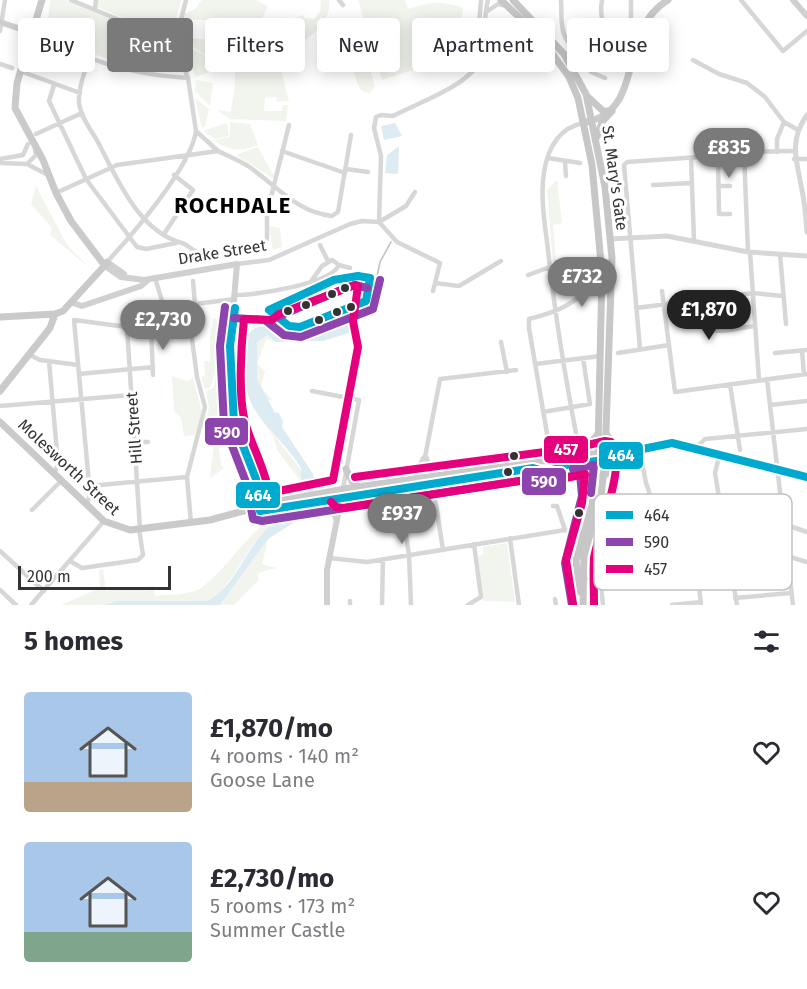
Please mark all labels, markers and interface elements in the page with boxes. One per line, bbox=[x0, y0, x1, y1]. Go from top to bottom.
chip: Buy bbox=[18, 18, 95, 72]
chip: Rent bbox=[107, 18, 193, 72]
chip: Filters bbox=[205, 18, 305, 72]
chip: New bbox=[317, 18, 400, 72]
chip: Apartment bbox=[412, 18, 555, 72]
chip: House bbox=[567, 18, 669, 72]
street label: St. Mary's Gate bbox=[598, 124, 632, 232]
pin: £835 bbox=[693, 128, 765, 179]
text: £835 bbox=[707, 135, 751, 159]
district label: ROCHDALE bbox=[174, 192, 292, 219]
street label: Drake Street bbox=[177, 236, 268, 268]
pin: £732 bbox=[546, 257, 618, 308]
text: £732 bbox=[562, 264, 602, 288]
unlabelled marker bbox=[339, 282, 351, 294]
unlabelled marker bbox=[326, 288, 338, 300]
pin: £1,870 bbox=[660, 290, 758, 341]
text: £1,870 bbox=[681, 297, 737, 321]
unlabelled marker bbox=[300, 299, 312, 311]
pin: £2,730 bbox=[114, 300, 212, 351]
unlabelled marker bbox=[345, 301, 357, 313]
unlabelled marker bbox=[282, 305, 294, 317]
unlabelled marker bbox=[331, 306, 343, 318]
text: £2,730 bbox=[134, 307, 192, 331]
unlabelled marker bbox=[313, 314, 325, 326]
street label: Hill Street bbox=[122, 391, 146, 465]
street label: Molesworth Street bbox=[14, 415, 124, 519]
line badge: 590 bbox=[204, 417, 249, 446]
text: 590 bbox=[214, 423, 240, 442]
line badge: 457 bbox=[543, 435, 589, 464]
text: 457 bbox=[554, 440, 579, 459]
line badge: 464 bbox=[598, 441, 644, 470]
text: 464 bbox=[607, 446, 635, 465]
unlabelled marker bbox=[508, 450, 520, 462]
unlabelled marker bbox=[502, 466, 514, 478]
line badge: 590 bbox=[521, 467, 567, 496]
text: 590 bbox=[531, 472, 557, 491]
line badge: 464 bbox=[235, 481, 281, 509]
text: 464 bbox=[244, 486, 272, 505]
pin: £937 bbox=[366, 494, 438, 545]
legend bbox=[594, 494, 792, 590]
text: £937 bbox=[382, 501, 422, 525]
text: 464 bbox=[644, 506, 670, 525]
unlabelled marker bbox=[573, 507, 585, 519]
text: 590 bbox=[644, 533, 669, 552]
text: 457 bbox=[644, 560, 667, 579]
scale bar bbox=[18, 563, 171, 590]
text: 200 m bbox=[27, 567, 71, 586]
icon: filters bbox=[750, 625, 783, 658]
text: 5 homes bbox=[24, 626, 123, 657]
text: £1,870/mo bbox=[210, 713, 333, 744]
icon: home bbox=[72, 716, 144, 788]
icon: heart bbox=[750, 736, 783, 769]
text: 4 rooms · 140 m² bbox=[210, 744, 359, 768]
text: Goose Lane bbox=[210, 768, 315, 792]
text: £2,730/mo bbox=[210, 863, 334, 894]
icon: home bbox=[72, 866, 144, 938]
icon: heart bbox=[750, 886, 783, 919]
text: 5 rooms · 173 m² bbox=[210, 894, 355, 918]
text: Summer Castle bbox=[210, 918, 345, 942]

